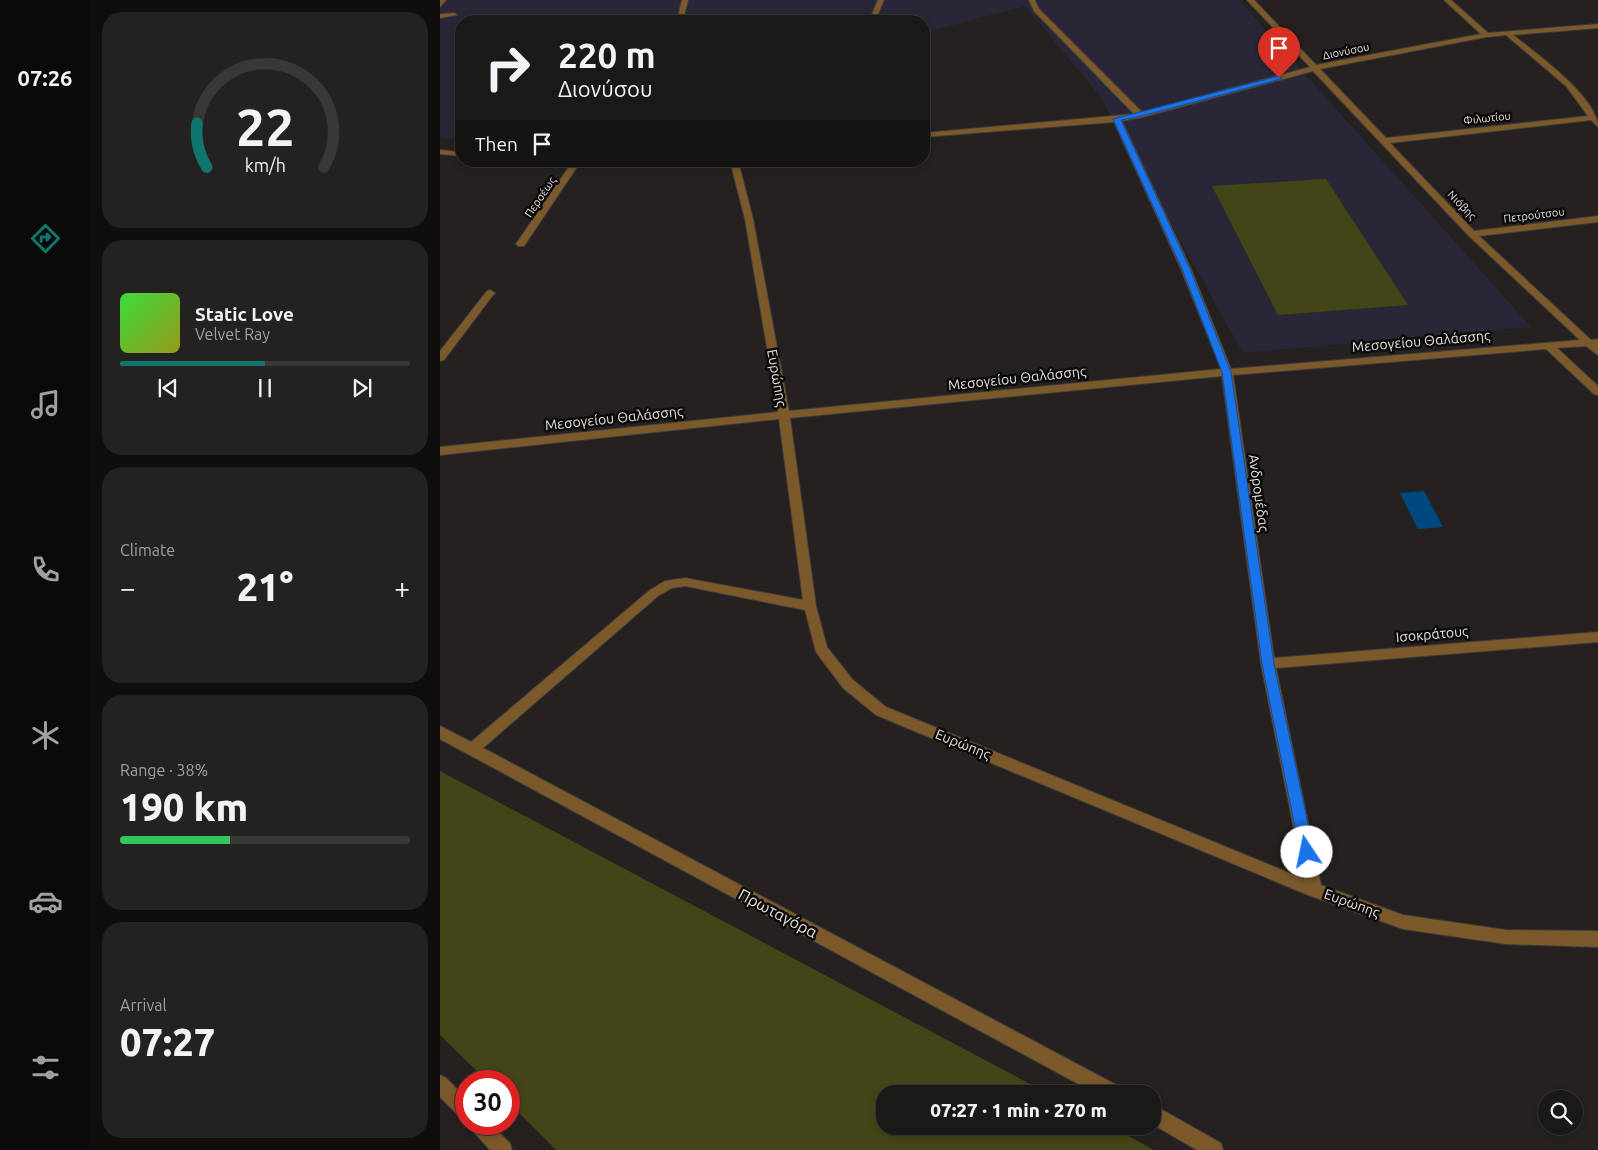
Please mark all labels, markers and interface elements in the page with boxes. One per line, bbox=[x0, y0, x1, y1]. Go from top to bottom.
pin bbox=[1258, 27, 1300, 78]
icon: arrive bbox=[1265, 34, 1293, 62]
icon: right bbox=[475, 35, 540, 100]
text: 220 m bbox=[558, 35, 656, 75]
street label: Διονύσου bbox=[1322, 41, 1370, 61]
text: 07:26 bbox=[17, 65, 73, 90]
text: Διονύσου bbox=[558, 76, 653, 101]
text: 22 bbox=[236, 98, 294, 156]
street label: Φιλωτίου bbox=[1463, 110, 1511, 126]
icon: arrive bbox=[528, 130, 556, 158]
text: Then bbox=[475, 133, 518, 155]
text: km/h bbox=[244, 155, 286, 175]
street label: Περσέως bbox=[522, 175, 559, 220]
street label: Νιόβης bbox=[1445, 188, 1479, 223]
street label: Πετρούτσου bbox=[1503, 205, 1565, 225]
icon: directions bbox=[28, 221, 63, 256]
text: Static Love bbox=[195, 303, 294, 325]
text: Velvet Ray bbox=[195, 325, 270, 343]
street label: Μεσογείου Θαλάσσης bbox=[1351, 327, 1491, 355]
street label: Ευρώπης bbox=[764, 348, 790, 409]
street label: Μεσογείου Θαλάσσης bbox=[947, 363, 1088, 393]
icon: previous bbox=[154, 374, 182, 402]
icon: pause bbox=[251, 374, 279, 402]
icon: next bbox=[348, 374, 376, 402]
icon: music bbox=[28, 387, 63, 422]
street label: Μεσογείου Θαλάσσης bbox=[544, 403, 685, 433]
street label: Ανδρομέδας bbox=[1246, 453, 1272, 534]
text: Climate bbox=[120, 541, 175, 559]
icon: phone bbox=[28, 552, 63, 587]
text: 21° bbox=[237, 566, 293, 608]
text: − bbox=[120, 572, 136, 603]
text: + bbox=[394, 572, 410, 603]
street label: Ισοκράτους bbox=[1395, 623, 1470, 645]
icon: climate bbox=[28, 718, 63, 753]
street label: Ευρώπης bbox=[933, 726, 994, 763]
text: Range · 38% bbox=[120, 761, 208, 779]
text: 190 km bbox=[120, 786, 248, 828]
position arrow bbox=[1280, 825, 1332, 877]
icon: car bbox=[28, 884, 63, 919]
street label: Πρωταγόρα bbox=[736, 885, 821, 941]
street label: Ευρώπης bbox=[1322, 886, 1383, 921]
text: Arrival bbox=[120, 996, 167, 1014]
text: 07:27 bbox=[120, 1021, 215, 1063]
icon: filters bbox=[28, 1050, 63, 1085]
speed limit sign: 30 bbox=[455, 1070, 520, 1135]
map controls bbox=[1538, 1090, 1583, 1135]
button: search bbox=[1538, 1090, 1583, 1135]
text: 07:27 · 1 min · 270 m bbox=[930, 1099, 1107, 1121]

